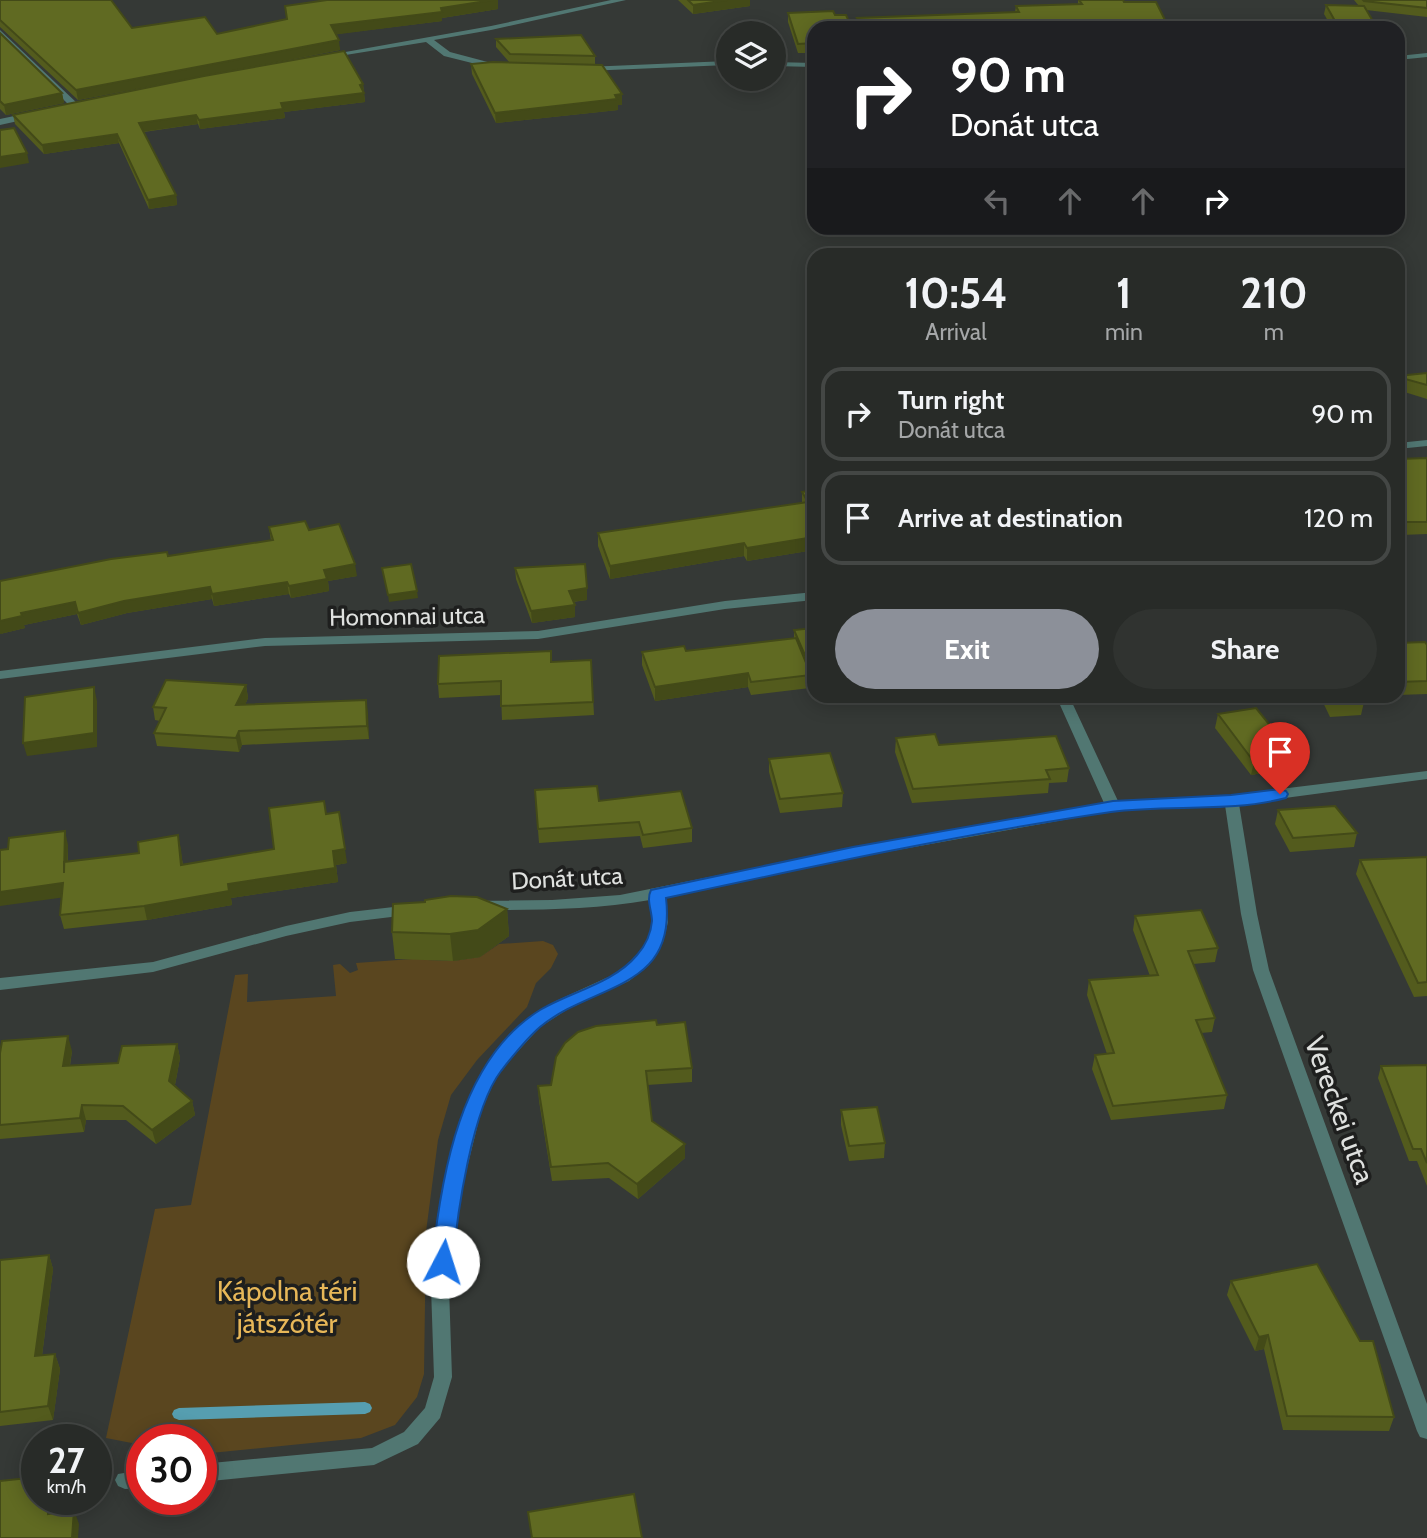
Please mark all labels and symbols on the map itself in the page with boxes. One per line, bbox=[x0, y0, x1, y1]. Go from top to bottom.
street label: Homonnai utca bbox=[329, 600, 486, 632]
pin bbox=[1250, 722, 1310, 794]
street label: Donát utca bbox=[510, 861, 624, 895]
street label: Vereckei utca bbox=[1298, 1032, 1382, 1189]
position arrow bbox=[406, 1225, 480, 1299]
park label: Kápolna téri játszótér bbox=[217, 1274, 357, 1340]
speed limit sign: 30 bbox=[126, 1424, 217, 1515]

